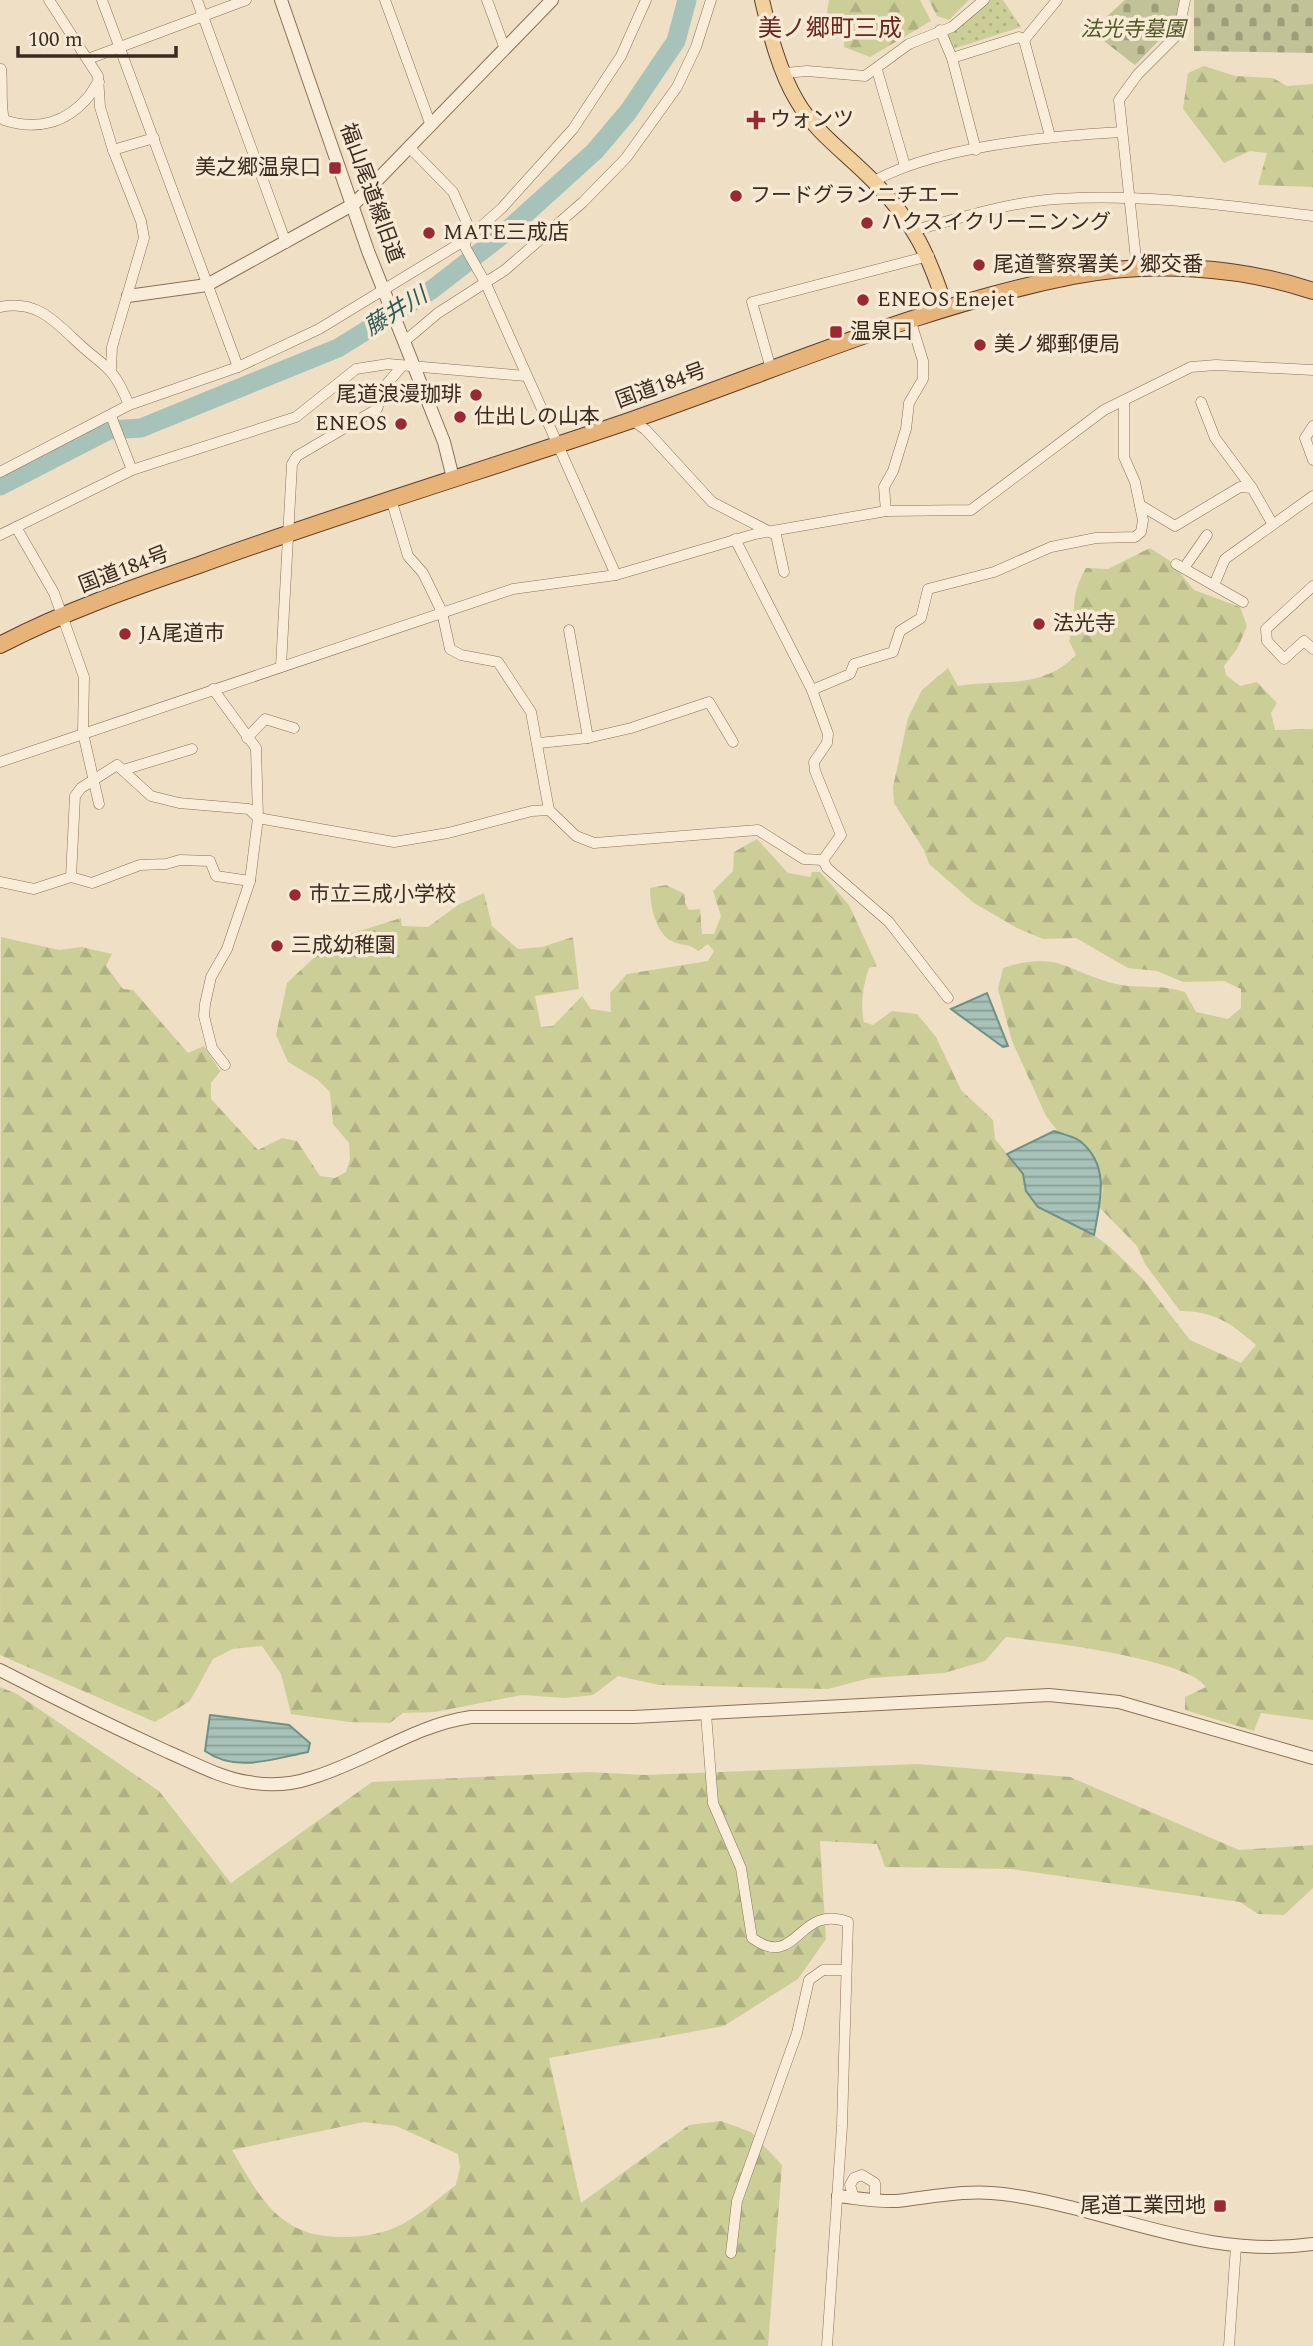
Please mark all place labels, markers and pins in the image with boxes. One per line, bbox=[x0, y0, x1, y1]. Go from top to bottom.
place label: ウォンツ bbox=[770, 104, 854, 136]
marker: ウォンツ bbox=[748, 112, 764, 128]
place label: 美之郷温泉口 bbox=[195, 152, 321, 184]
marker: 美之郷温泉口 bbox=[327, 160, 343, 176]
place label: フードグランニチエー bbox=[750, 180, 960, 212]
marker: フードグランニチエー bbox=[728, 188, 744, 204]
place label: ハクスイクリーニンング bbox=[881, 207, 1111, 239]
marker: ハクスイクリーニンング bbox=[859, 215, 875, 231]
place label: MATE三成店 bbox=[443, 217, 569, 249]
marker: MATE三成店 bbox=[421, 225, 437, 241]
place label: 尾道警察署美ノ郷交番 bbox=[993, 249, 1203, 281]
marker: 尾道警察署美ノ郷交番 bbox=[971, 257, 987, 273]
place label: ENEOS Enejet bbox=[877, 284, 1015, 316]
marker: ENEOS Enejet bbox=[855, 292, 871, 308]
place label: 温泉口 bbox=[850, 316, 913, 348]
marker: 温泉口 bbox=[828, 324, 844, 340]
place label: 美ノ郷郵便局 bbox=[994, 329, 1120, 361]
marker: 美ノ郷郵便局 bbox=[972, 337, 988, 353]
place label: 尾道浪漫珈琲 bbox=[336, 379, 462, 411]
marker: 尾道浪漫珈琲 bbox=[468, 387, 484, 403]
place label: 仕出しの山本 bbox=[474, 401, 600, 433]
place label: ENEOS bbox=[315, 408, 387, 440]
marker: 仕出しの山本 bbox=[452, 409, 468, 425]
marker: ENEOS bbox=[393, 416, 409, 432]
place label: 法光寺 bbox=[1053, 608, 1116, 640]
marker: 法光寺 bbox=[1031, 616, 1047, 632]
place label: JA尾道市 bbox=[139, 618, 225, 650]
marker: JA尾道市 bbox=[117, 626, 133, 642]
place label: 市立三成小学校 bbox=[309, 879, 456, 911]
marker: 市立三成小学校 bbox=[287, 887, 303, 903]
place label: 三成幼稚園 bbox=[291, 930, 396, 962]
marker: 三成幼稚園 bbox=[269, 938, 285, 954]
place label: 尾道工業団地 bbox=[1080, 2190, 1206, 2222]
marker: 尾道工業団地 bbox=[1212, 2198, 1228, 2214]

